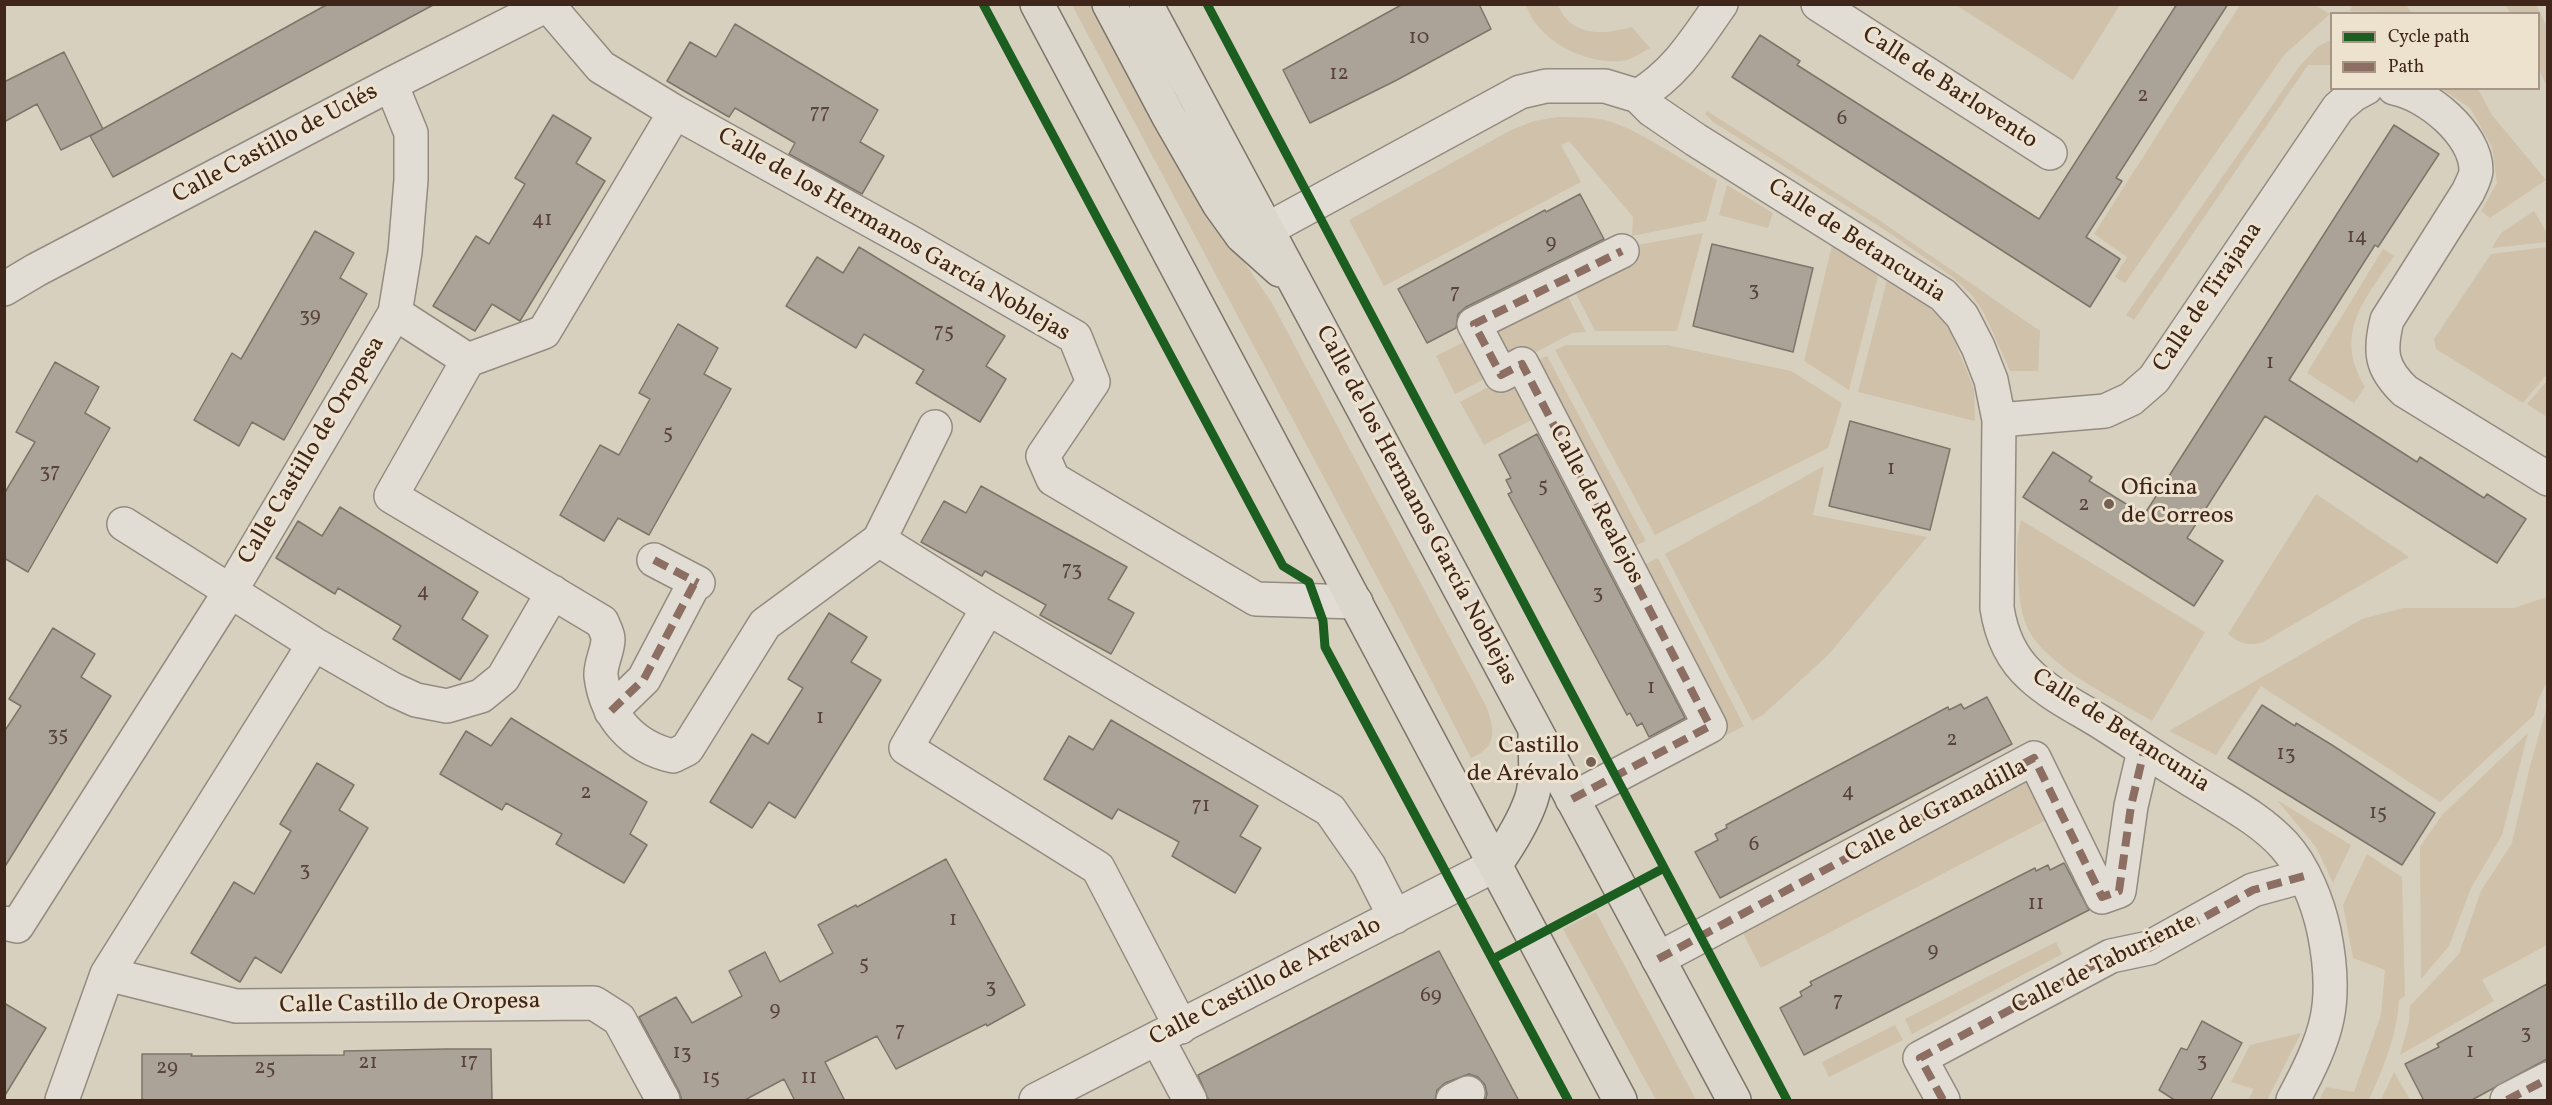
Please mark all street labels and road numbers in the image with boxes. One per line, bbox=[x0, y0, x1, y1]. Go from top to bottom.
street label: Calle de Barlovento bbox=[1856, 21, 2042, 157]
street label: Calle Castillo de Uclés bbox=[168, 79, 384, 211]
street label: Calle de los Hermanos García Noblejas bbox=[711, 123, 1075, 349]
street label: Calle de Betancunia bbox=[1761, 174, 1951, 310]
street label: Calle de Tirajana bbox=[2148, 217, 2270, 379]
street label: Calle de los Hermanos García Noblejas bbox=[1308, 321, 1522, 691]
street label: Calle Castillo de Oropesa bbox=[233, 332, 393, 570]
street label: Calle de Realejos bbox=[1541, 421, 1649, 589]
street label: Calle de Betancunia bbox=[2025, 664, 2215, 800]
street label: Calle de Granadilla bbox=[1841, 754, 2033, 870]
street label: Calle de Taburiente bbox=[2008, 908, 2202, 1022]
street label: Calle Castillo de Arévalo bbox=[1145, 912, 1387, 1054]
street label: Calle Castillo de Oropesa bbox=[279, 988, 541, 1022]

